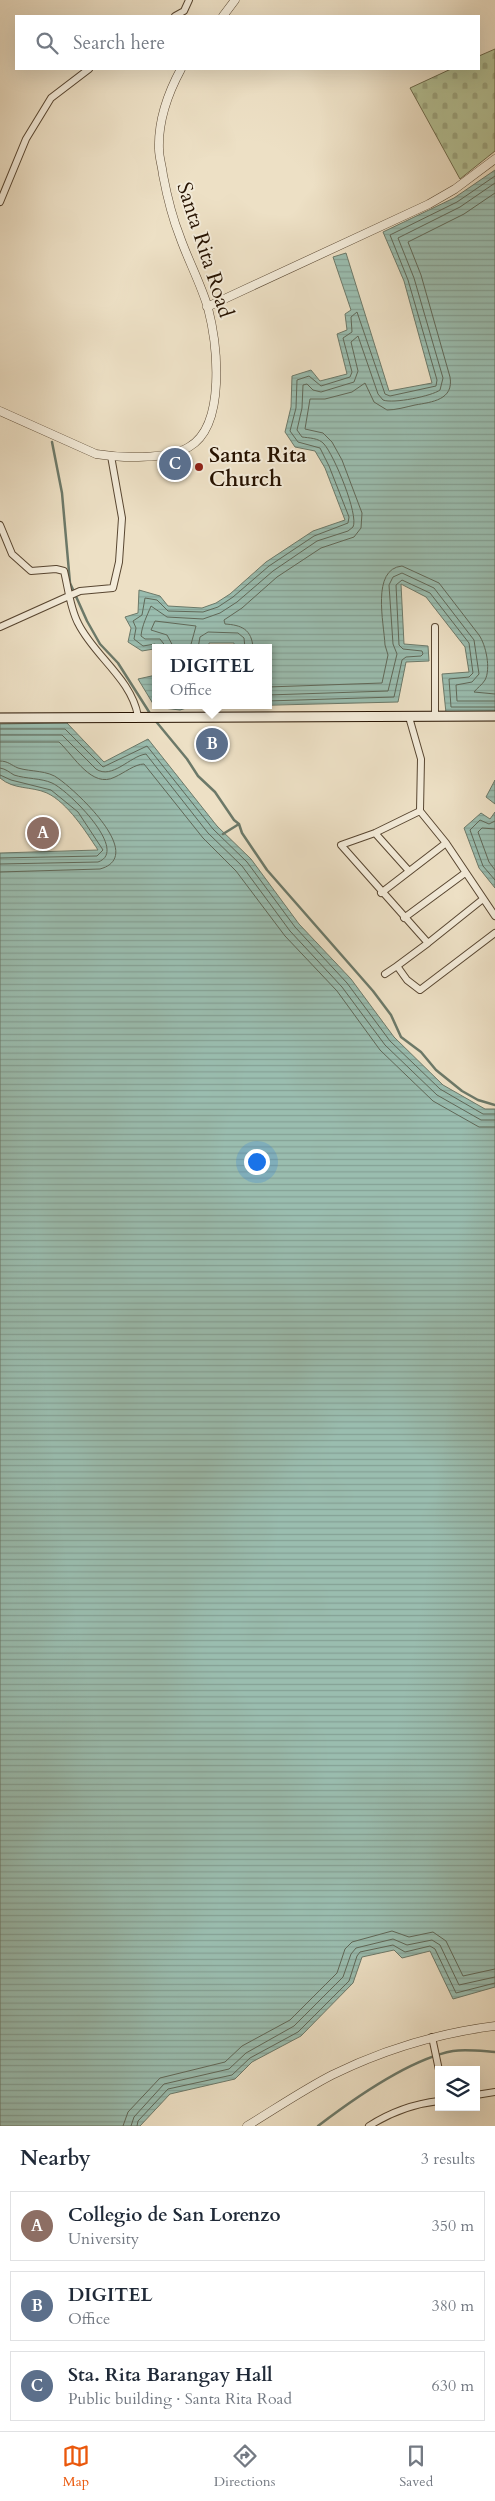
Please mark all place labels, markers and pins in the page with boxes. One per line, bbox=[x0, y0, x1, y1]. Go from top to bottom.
place label: Santa Rita Church bbox=[209, 441, 307, 494]
pin: C bbox=[159, 445, 191, 483]
marker: Santa Rita Church bbox=[193, 461, 205, 473]
pin: B bbox=[196, 725, 228, 763]
pin: A bbox=[27, 814, 59, 852]

